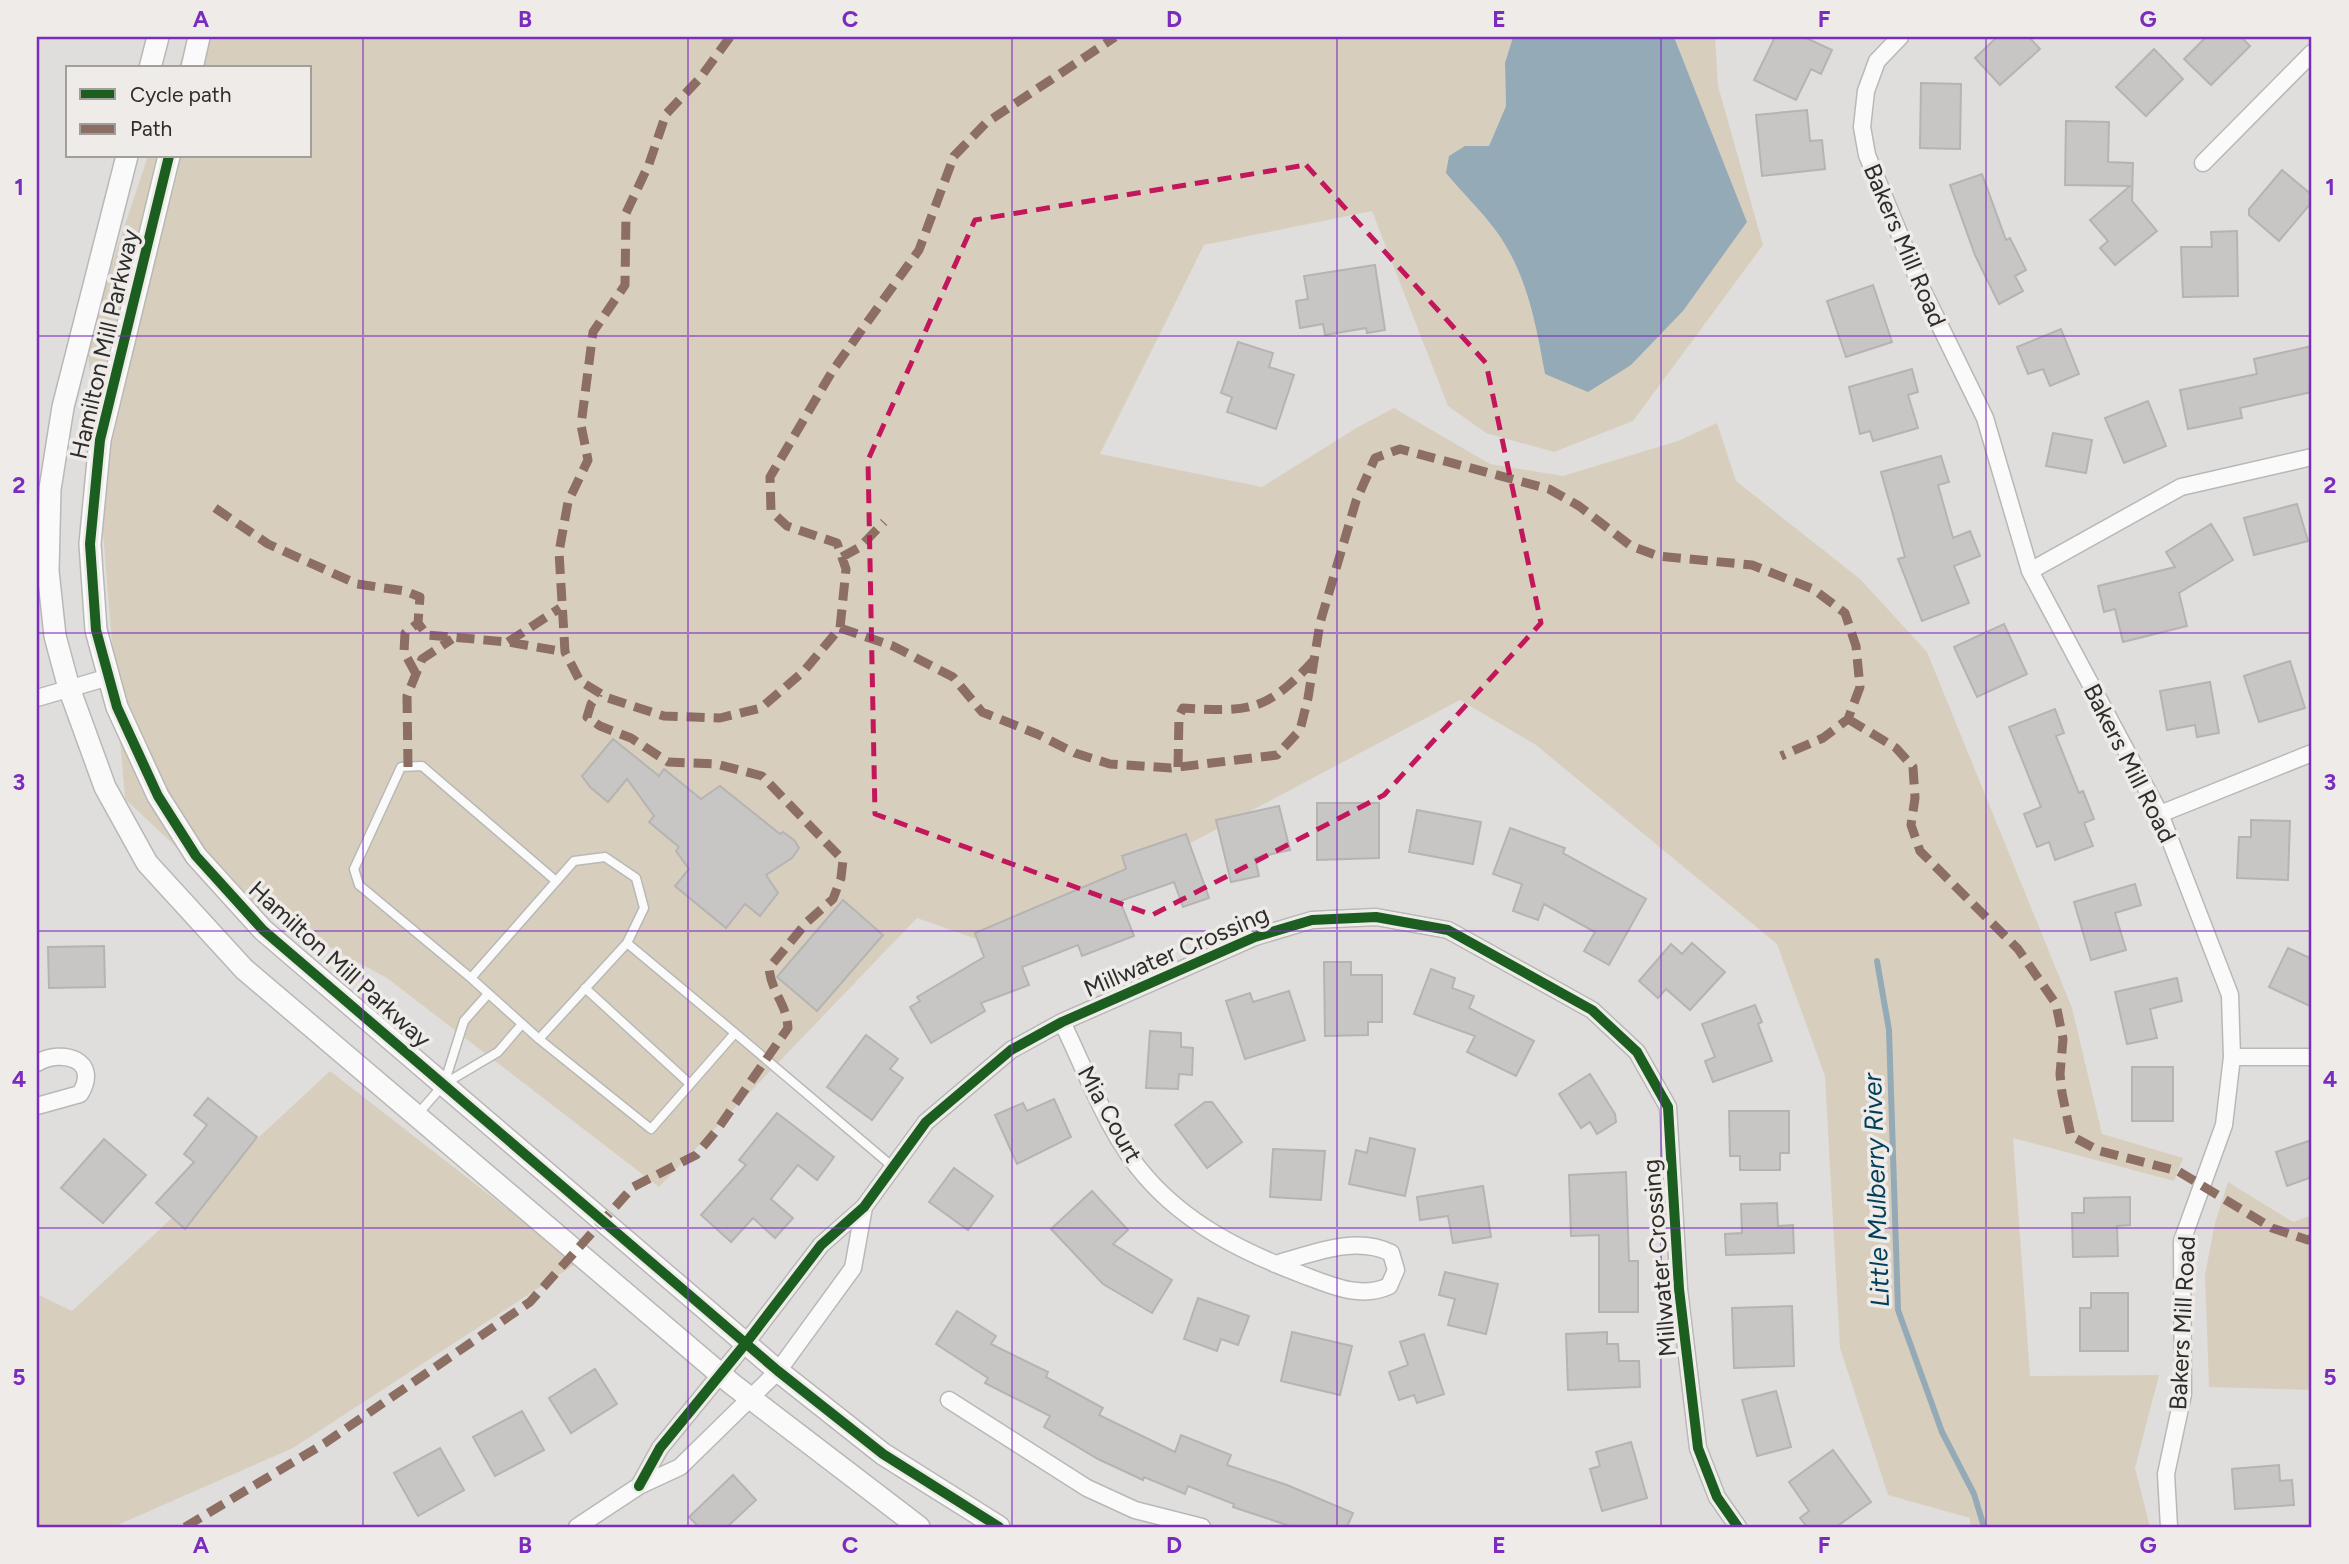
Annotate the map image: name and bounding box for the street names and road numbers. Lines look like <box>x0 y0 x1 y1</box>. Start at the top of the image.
street label: Bakers Mill Road <box>1858 159 1952 331</box>
street label: Hamilton Mill Parkway <box>63 226 145 462</box>
street label: Bakers Mill Road <box>2078 679 2182 847</box>
street label: Hamilton Mill Parkway <box>243 875 437 1054</box>
street label: Millwater Crossing <box>1079 899 1273 1003</box>
street label: Mia Court <box>1072 1061 1148 1167</box>
street label: Millwater Crossing <box>1636 1158 1682 1358</box>
street label: Bakers Mill Road <box>2163 1235 2201 1411</box>

